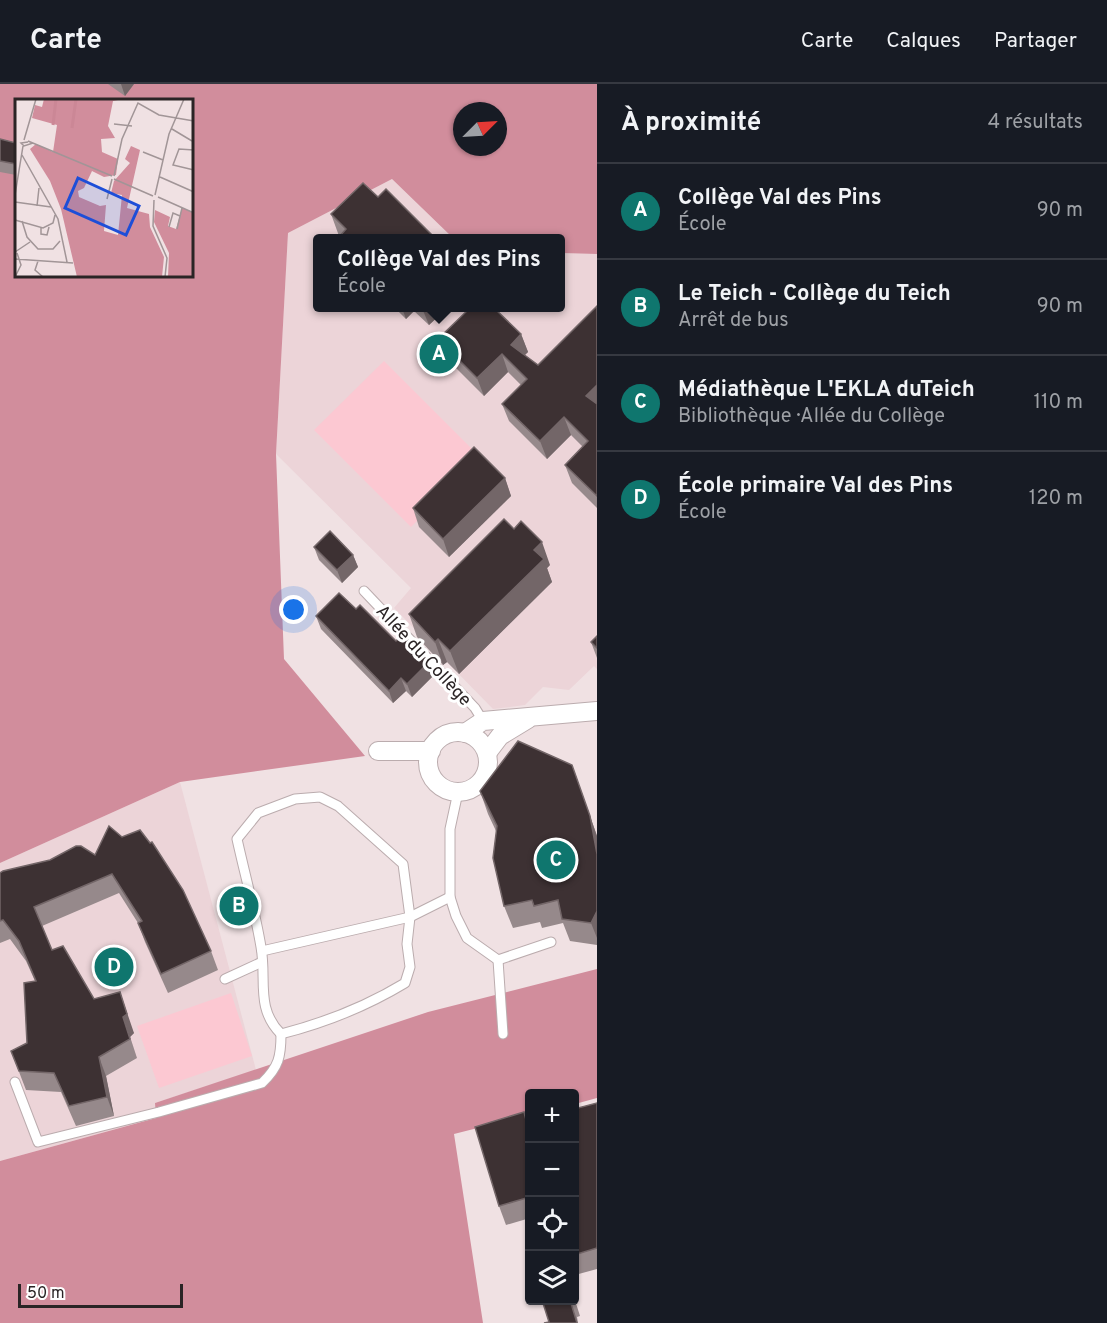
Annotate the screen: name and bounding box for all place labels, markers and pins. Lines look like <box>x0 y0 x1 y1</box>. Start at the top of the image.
pin: A <box>420 332 458 376</box>
pin: C <box>536 838 576 882</box>
pin: B <box>220 884 258 928</box>
pin: D <box>94 944 134 990</box>

